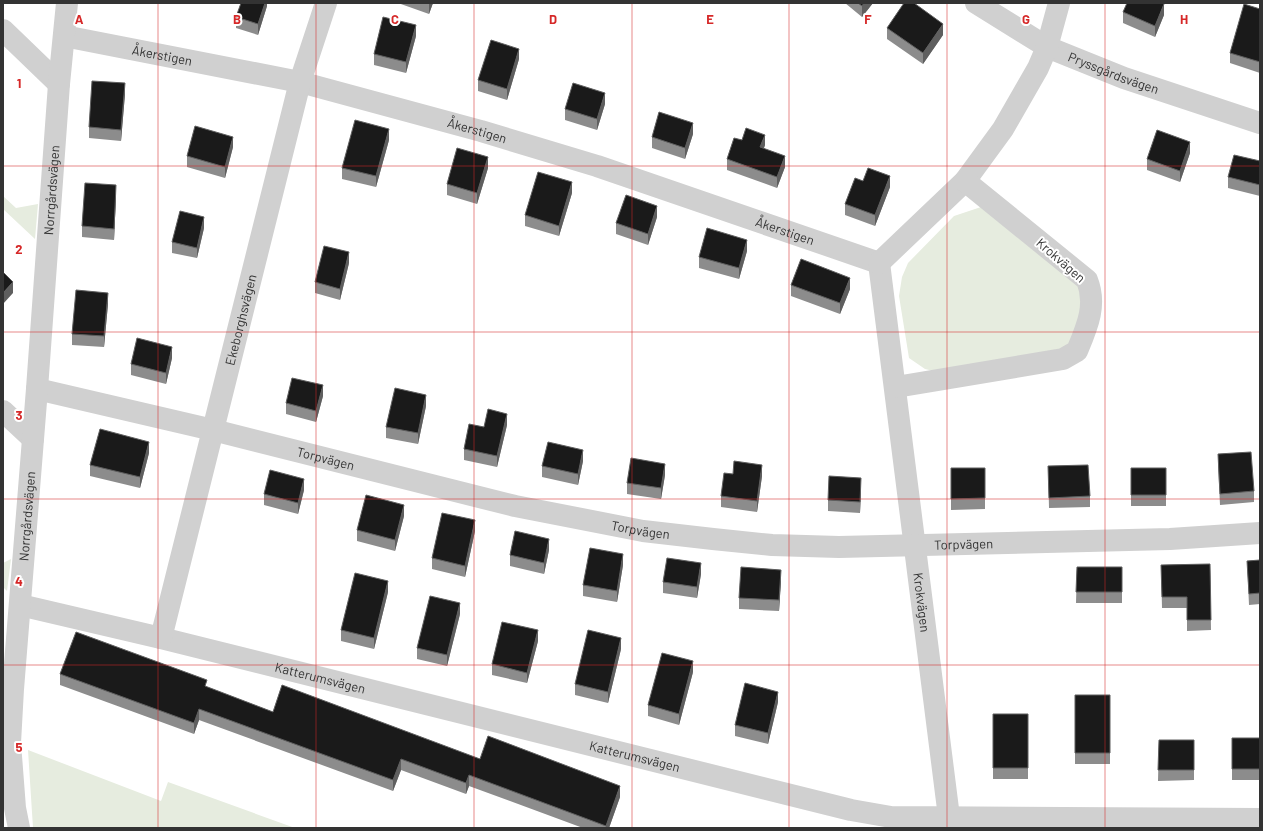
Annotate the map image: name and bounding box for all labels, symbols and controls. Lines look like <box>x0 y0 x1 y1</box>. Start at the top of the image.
text: A <box>75 11 84 27</box>
text: B <box>233 11 241 27</box>
text: C <box>391 11 399 27</box>
text: D <box>549 11 557 27</box>
text: E <box>706 11 714 27</box>
text: F <box>864 11 872 27</box>
text: G <box>1022 11 1030 27</box>
text: H <box>1180 11 1188 27</box>
street label: Åkerstigen <box>131 40 194 69</box>
street label: Pryssgårdsvägen <box>1066 48 1161 97</box>
text: 1 <box>17 75 21 91</box>
street label: Åkerstigen <box>446 113 509 146</box>
street label: Norrgårdsvägen <box>40 145 63 236</box>
street label: Åkerstigen <box>754 212 817 248</box>
street label: Krokvägen <box>1033 234 1089 286</box>
text: 2 <box>15 241 23 257</box>
street label: Ekeborghsvägen <box>221 273 260 367</box>
text: 3 <box>15 407 23 423</box>
street label: Torpvägen <box>295 443 356 473</box>
street label: Norrgårdsvägen <box>15 471 38 562</box>
street label: Torpvägen <box>610 517 671 542</box>
street label: Torpvägen <box>934 535 993 553</box>
street label: Krokvägen <box>910 572 934 633</box>
text: 4 <box>15 573 23 589</box>
street label: Katterumsvägen <box>273 659 367 697</box>
street label: Katterumsvägen <box>588 737 682 775</box>
text: 5 <box>15 739 23 755</box>

